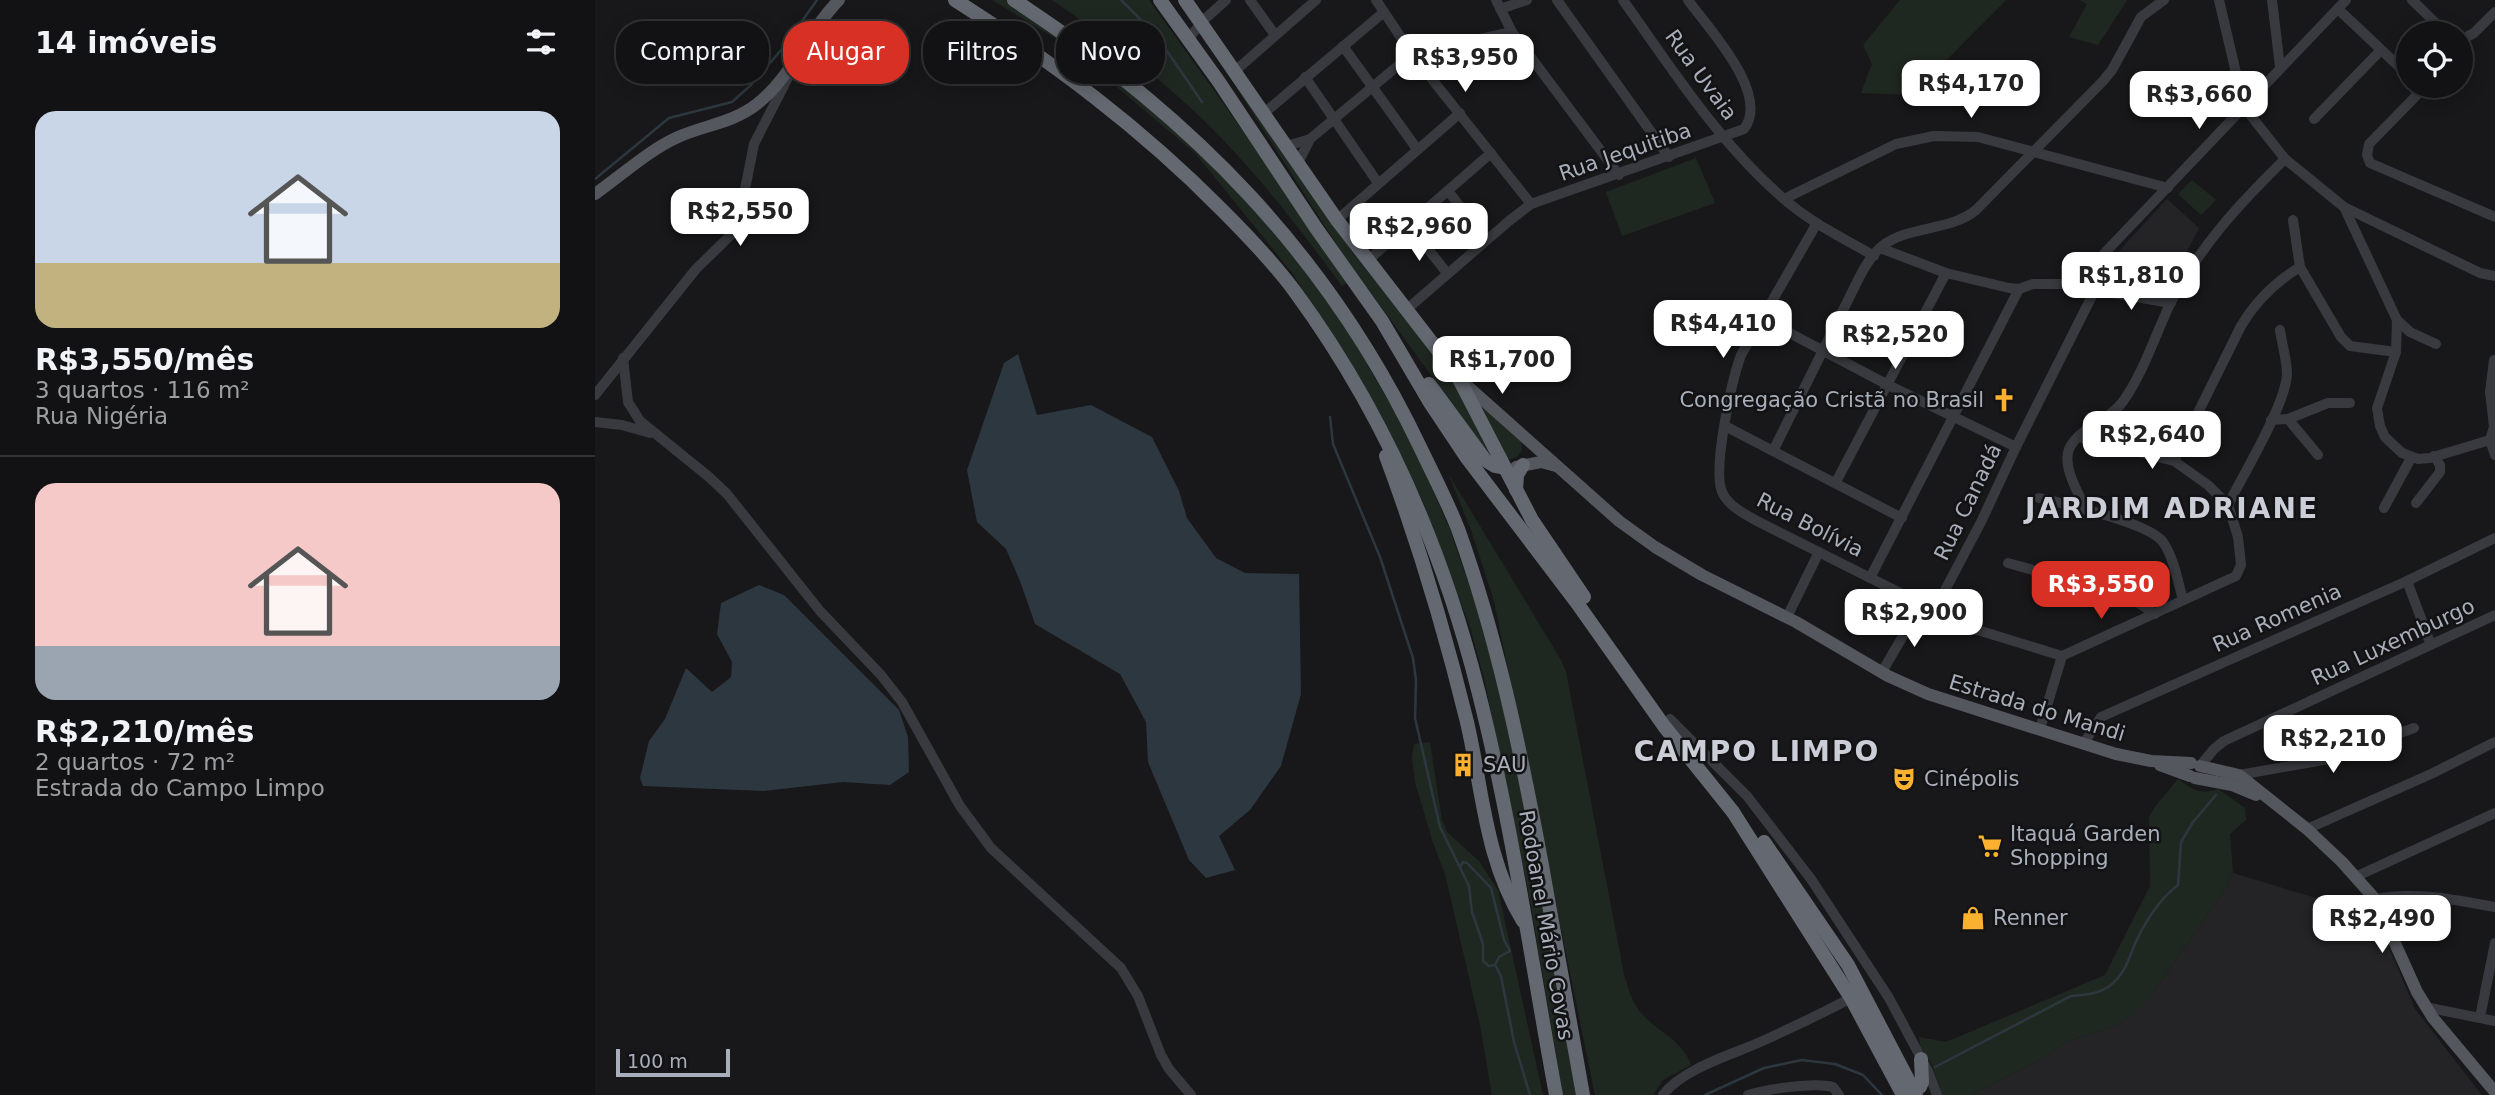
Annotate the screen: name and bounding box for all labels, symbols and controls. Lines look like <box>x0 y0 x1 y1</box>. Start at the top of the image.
chip: Comprar <box>616 21 769 84</box>
chip: Alugar <box>783 21 909 84</box>
chip: Filtros <box>923 21 1042 84</box>
chip: Novo <box>1056 21 1165 84</box>
map controls <box>2396 21 2473 98</box>
button: locate <box>2396 21 2473 98</box>
icon: filters <box>522 23 560 61</box>
text: 14 imóveis <box>35 25 217 60</box>
street label: Rua Uvaia <box>1660 25 1742 125</box>
pin: R$3,950 <box>1400 34 1530 94</box>
text: R$3,950 <box>1412 44 1518 70</box>
pin: R$4,170 <box>1906 60 2036 120</box>
text: R$4,170 <box>1918 70 2024 96</box>
pin: R$3,660 <box>2134 72 2264 131</box>
text: R$3,660 <box>2146 81 2252 107</box>
street label: Rua Jequitiba <box>1556 118 1694 186</box>
icon: home <box>235 156 361 282</box>
pin: R$2,550 <box>675 188 805 248</box>
text: R$2,550 <box>687 198 793 224</box>
pin: R$2,960 <box>1354 204 1484 263</box>
text: R$2,960 <box>1366 213 1472 239</box>
pin: R$1,810 <box>2066 252 2196 312</box>
text: R$1,810 <box>2078 262 2184 288</box>
pin: R$4,410 <box>1658 300 1788 360</box>
text: R$4,410 <box>1670 310 1776 336</box>
pin: R$2,520 <box>1830 312 1960 371</box>
text: R$2,520 <box>1842 321 1948 347</box>
pin: R$1,700 <box>1437 336 1567 396</box>
text: R$3,550/mês <box>35 342 254 377</box>
text: R$1,700 <box>1449 346 1555 372</box>
text: 3 quartos · 116 m² <box>35 377 250 403</box>
church icon: Congregação Cristã no Brasil <box>1990 386 2018 414</box>
place label: Congregação Cristã no Brasil <box>1679 388 1984 412</box>
text: Rua Nigéria <box>35 403 168 429</box>
pin: R$2,640 <box>2087 412 2217 471</box>
text: R$2,640 <box>2099 421 2205 447</box>
street label: Rua Canadá <box>1930 440 2006 564</box>
street label: Rua Bolívia <box>1753 488 1867 562</box>
district label: JARDIM ADRIANE <box>2023 492 2319 525</box>
icon: home <box>235 528 361 654</box>
pin: R$3,550 <box>2036 562 2166 621</box>
text: R$3,550 <box>2048 571 2154 597</box>
street label: Rua Romenia <box>2209 579 2345 657</box>
pin: R$2,900 <box>1849 590 1979 649</box>
street label: Rua Luxemburgo <box>2308 594 2478 690</box>
text: R$2,900 <box>1861 599 1967 625</box>
street label: Estrada do Mandi <box>1946 670 2128 746</box>
text: R$2,210/mês <box>35 714 254 749</box>
pin: R$2,210 <box>2268 716 2398 775</box>
text: R$2,210 <box>2280 725 2386 751</box>
district label: CAMPO LIMPO <box>1634 735 1880 768</box>
text: 2 quartos · 72 m² <box>35 749 235 775</box>
building icon: SAU <box>1449 751 1477 779</box>
place label: SAU <box>1483 753 1526 777</box>
theatre icon: Cinépolis <box>1890 765 1918 793</box>
place label: Cinépolis <box>1924 767 2020 791</box>
text: Estrada do Campo Limpo <box>35 775 325 801</box>
street label: Rodoanel Mário Covas <box>1514 808 1578 1042</box>
place label: Itaquá Garden Shopping <box>2010 822 2160 870</box>
supermarket icon: Itaquá Garden Shopping <box>1976 832 2004 860</box>
pin: R$2,490 <box>2317 895 2447 955</box>
shop icon: Renner <box>1959 904 1987 932</box>
text: R$2,490 <box>2329 905 2435 931</box>
place label: Renner <box>1993 906 2068 930</box>
scale bar <box>616 1046 730 1078</box>
text: 100 m <box>627 1050 688 1072</box>

